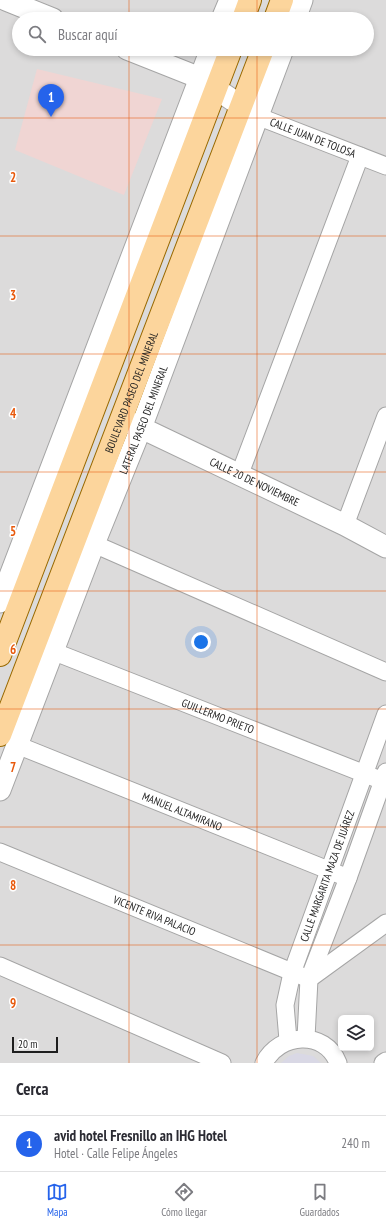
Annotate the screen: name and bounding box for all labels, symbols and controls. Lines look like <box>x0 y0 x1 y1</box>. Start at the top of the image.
search box <box>12 12 374 56</box>
icon: search <box>26 23 48 45</box>
text: Buscar aquí <box>58 25 118 44</box>
pin: 1 <box>38 84 64 117</box>
street label: CALLE JUAN DE TOLOSA <box>268 115 359 161</box>
text: 2 <box>10 169 16 186</box>
text: 3 <box>10 287 16 304</box>
street label: BOULEVARD PASEO DEL MINERAL <box>102 329 161 455</box>
street label: LATERAL PASEO DEL MINERAL <box>116 363 171 476</box>
text: 4 <box>10 405 17 422</box>
street label: CALLE 20 DE NOVIEMBRE <box>207 454 302 509</box>
text: 5 <box>10 523 16 540</box>
your location <box>191 632 211 652</box>
text: 6 <box>10 641 16 658</box>
street label: GUILLERMO PRIETO <box>180 696 256 737</box>
text: 7 <box>10 759 16 776</box>
street label: MANUEL ALTAMIRANO <box>140 789 224 834</box>
street label: CALLE MARGARITA MAZA DE JUÁREZ <box>297 808 357 944</box>
text: 8 <box>10 877 16 894</box>
street label: VICENTE RIVA PALACIO <box>110 892 198 939</box>
text: 9 <box>10 995 16 1012</box>
map controls <box>338 1015 374 1051</box>
button: layers <box>338 1015 374 1051</box>
scale bar <box>12 1035 58 1054</box>
text: 20 m <box>18 1037 37 1051</box>
text: Cerca <box>16 1078 49 1100</box>
text: avid hotel Fresnillo an IHG Hotel <box>54 1126 227 1145</box>
text: 1 <box>26 1135 32 1152</box>
text: 240 m <box>341 1135 370 1152</box>
text: Hotel · Calle Felipe Ángeles <box>54 1145 178 1162</box>
tab: Mapa <box>46 1181 68 1219</box>
tab: Cómo llegar <box>161 1181 207 1219</box>
tab: Guardados <box>300 1181 340 1219</box>

